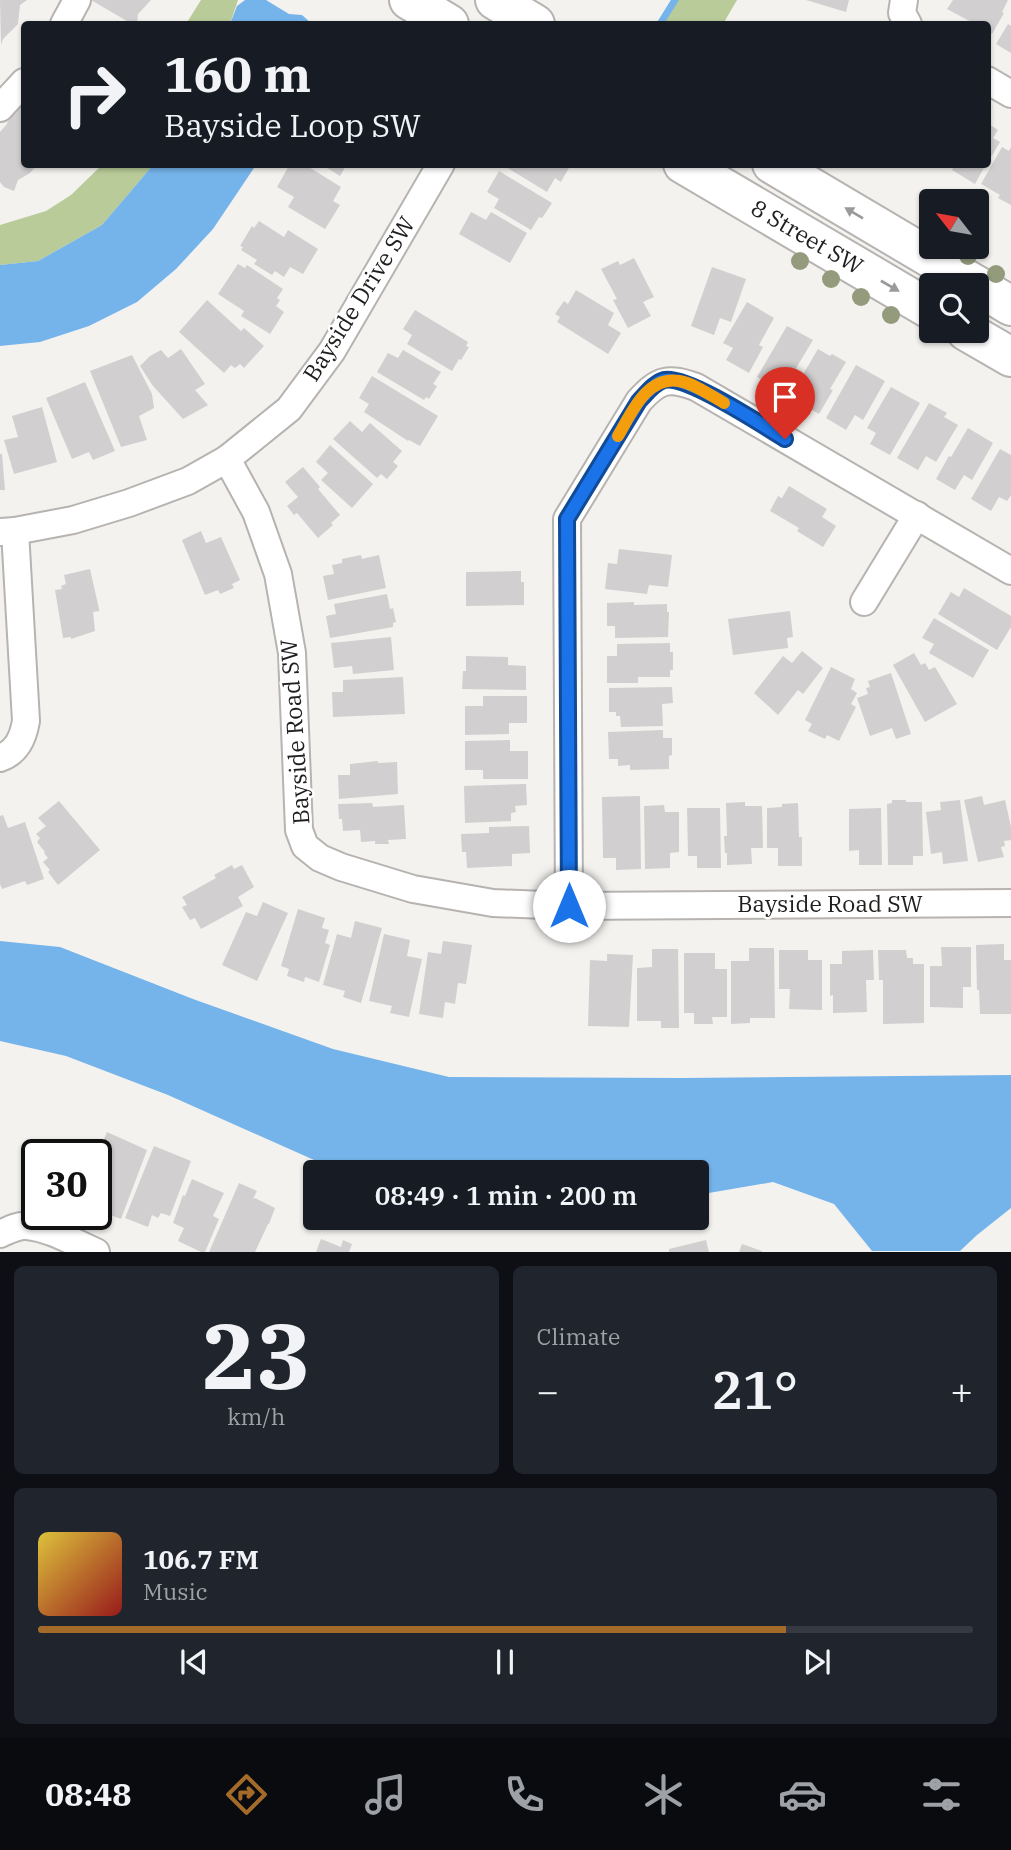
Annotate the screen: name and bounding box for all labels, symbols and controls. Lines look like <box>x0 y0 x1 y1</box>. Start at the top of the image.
text: 160 m <box>164 42 311 105</box>
icon: right <box>49 49 140 140</box>
text: Bayside Loop SW <box>164 104 421 146</box>
north arrow <box>919 189 989 259</box>
map controls <box>919 189 989 343</box>
street label: 8 Street SW <box>746 192 869 280</box>
one-way arrow <box>844 207 864 219</box>
street label: Bayside Drive SW <box>295 210 421 387</box>
button: search <box>919 273 989 343</box>
one-way arrow <box>880 280 899 292</box>
pin <box>755 367 815 439</box>
icon: arrive <box>766 378 804 416</box>
street label: Bayside Road SW <box>273 638 315 826</box>
position arrow <box>532 869 606 943</box>
street label: Bayside Road SW <box>737 888 923 918</box>
speed limit sign: 30 <box>21 1139 112 1230</box>
text: 08:49 · 1 min · 200 m <box>375 1178 637 1212</box>
text: 23 <box>202 1296 311 1414</box>
text: Climate <box>537 1321 620 1351</box>
text: 21° <box>711 1356 798 1423</box>
text: − <box>537 1366 559 1415</box>
text: + <box>950 1366 973 1415</box>
text: km/h <box>227 1401 285 1431</box>
text: 106.7 FM <box>143 1542 259 1576</box>
text: Music <box>143 1576 208 1606</box>
icon: previous <box>175 1643 213 1681</box>
icon: pause <box>486 1643 524 1681</box>
icon: next <box>798 1643 836 1681</box>
icon: directions <box>222 1770 271 1819</box>
icon: music <box>361 1770 410 1819</box>
icon: phone <box>500 1770 549 1819</box>
icon: climate <box>639 1770 688 1819</box>
icon: car <box>778 1770 827 1819</box>
icon: filters <box>917 1770 966 1819</box>
text: 08:48 <box>45 1773 132 1815</box>

